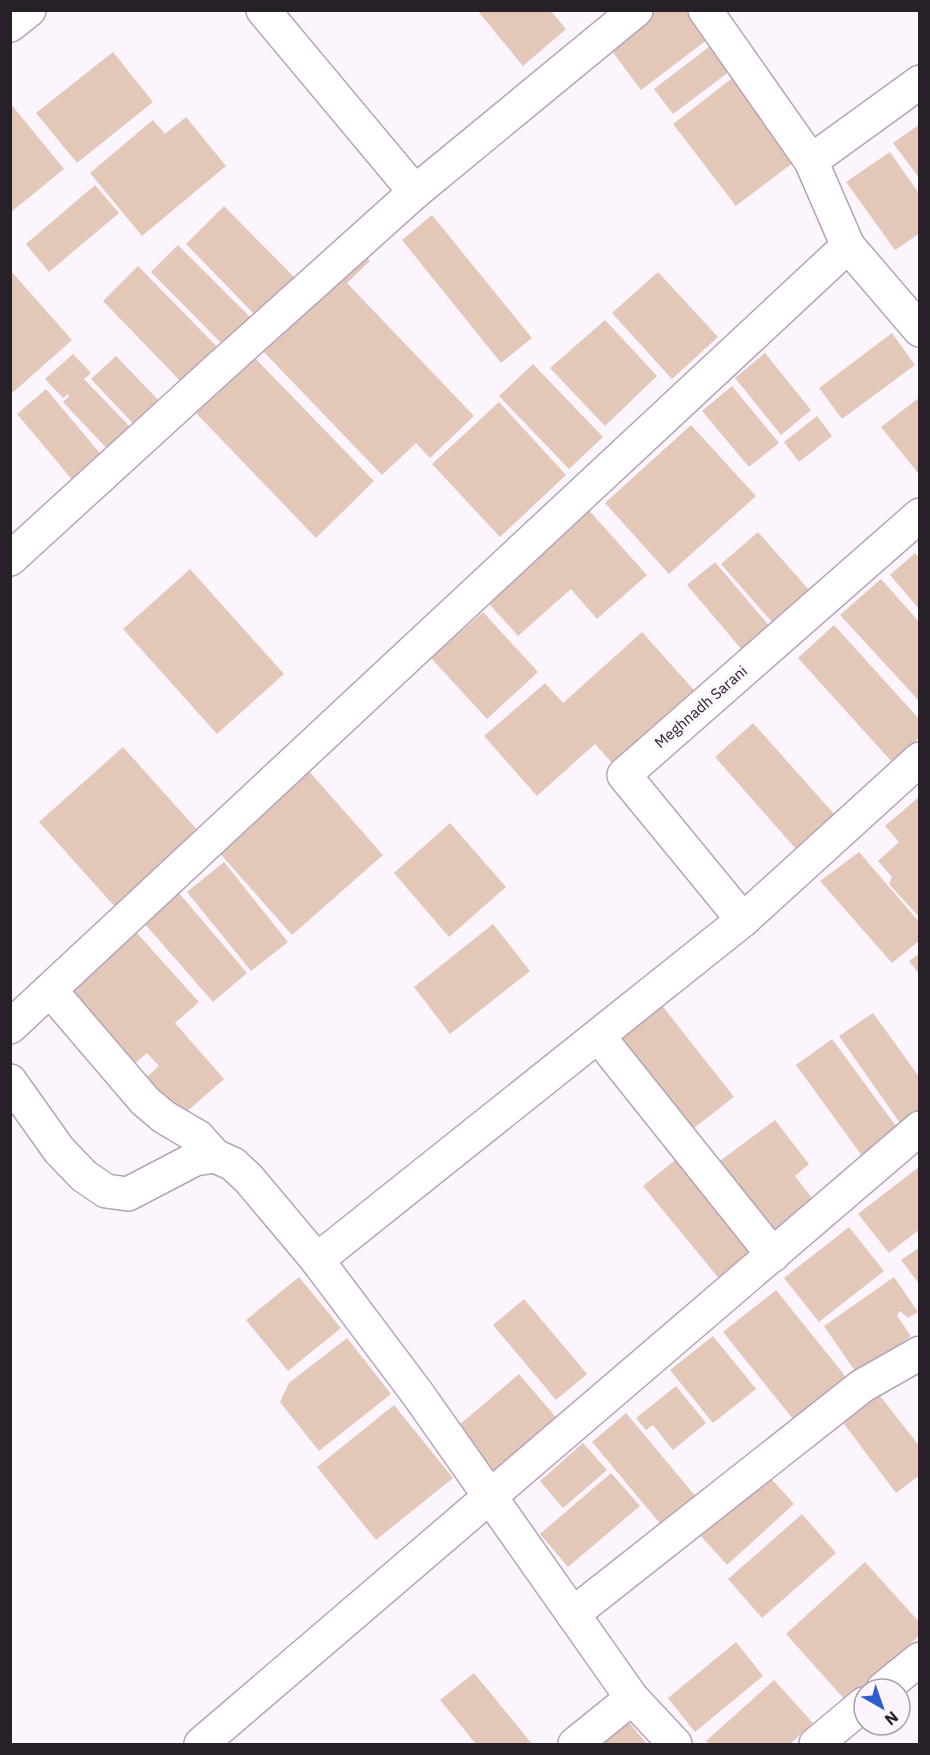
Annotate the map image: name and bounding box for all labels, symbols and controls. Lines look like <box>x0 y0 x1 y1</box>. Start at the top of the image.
street label: Meghnadh Sarani <box>650 661 751 752</box>
north arrow <box>852 1677 912 1737</box>
text: N <box>881 1707 903 1730</box>

